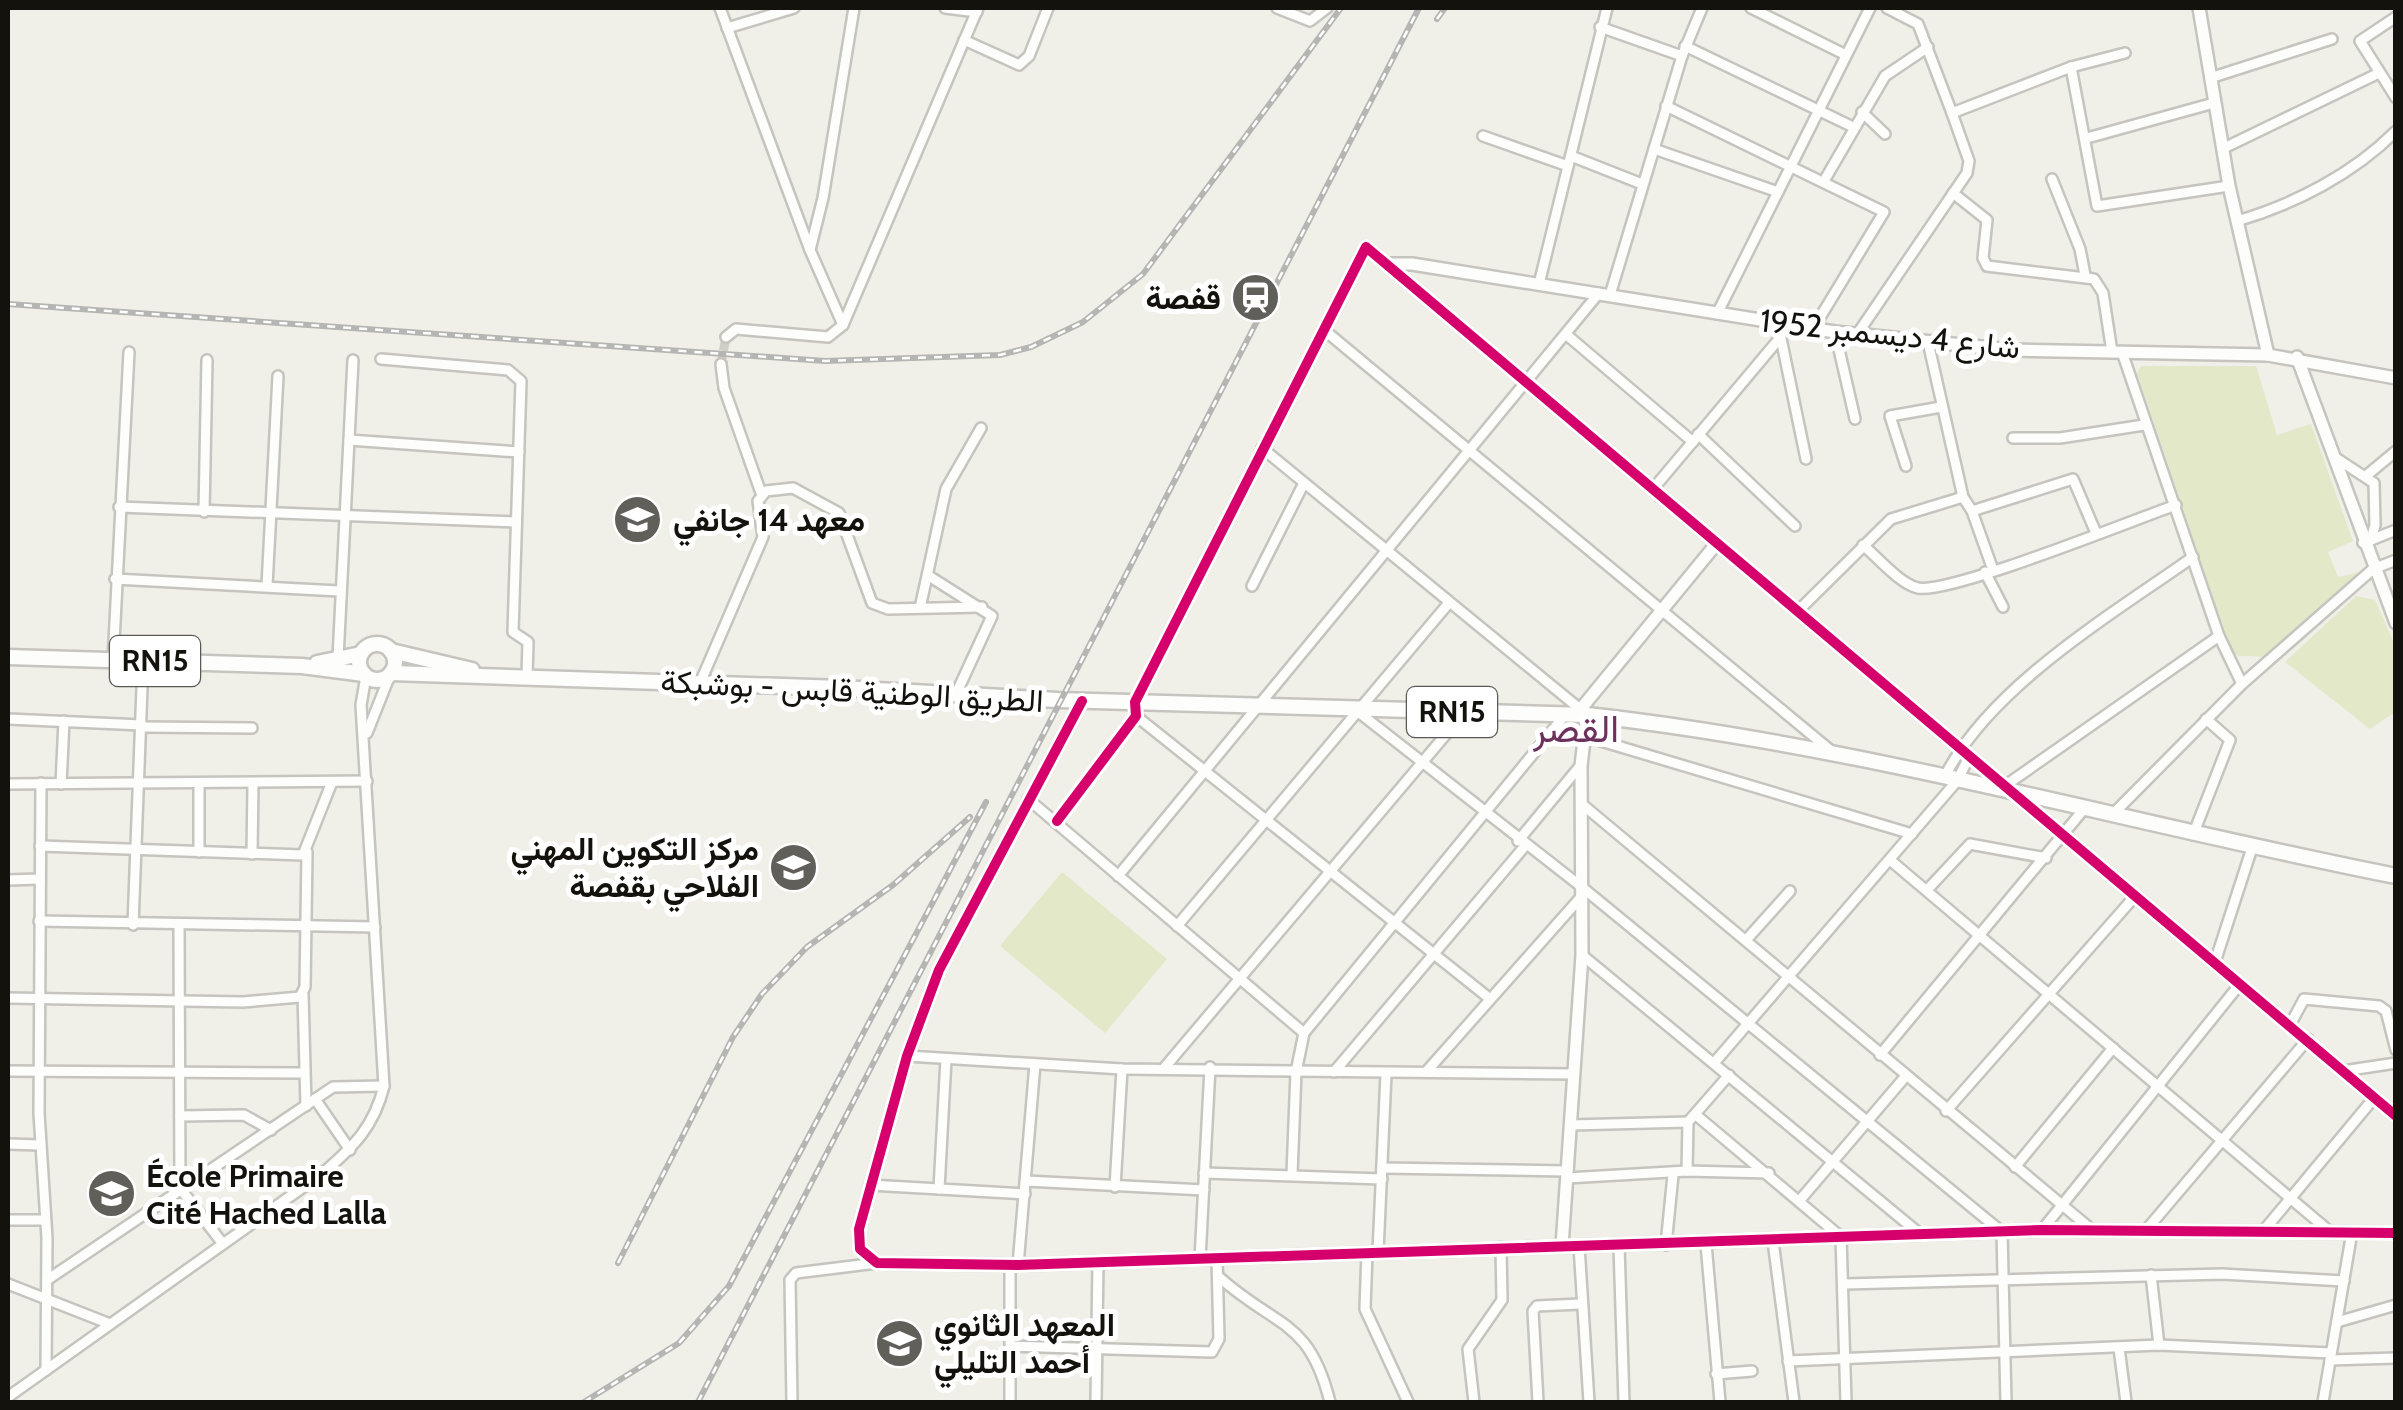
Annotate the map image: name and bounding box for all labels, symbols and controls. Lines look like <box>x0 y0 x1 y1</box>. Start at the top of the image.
station icon: قفصة <box>1230 272 1282 324</box>
place label: قفصة <box>1146 278 1221 317</box>
street label: شارع 4 ديسمبر 1952 <box>1758 300 2022 370</box>
school or university icon: معهد 14 جانفي <box>612 494 664 546</box>
place label: معهد 14 جانفي <box>673 500 865 547</box>
road number: RN15 <box>110 636 200 686</box>
street label: الطريق الوطنية قابس - بوشبكة <box>660 661 1044 721</box>
road number: RN15 <box>1407 687 1497 737</box>
district label: القصر <box>1532 705 1619 752</box>
place label: مركز التكوين المهني الفلاحي بقفصة <box>511 829 759 913</box>
school or university icon: مركز التكوين المهني الفلاحي بقفصة <box>768 841 820 893</box>
place label: École Primaire Cité Hached Lalla <box>146 1156 386 1232</box>
school or university icon: École Primaire Cité Hached Lalla <box>85 1168 137 1220</box>
place label: المعهد الثانوي أحمد التليلي <box>934 1305 1115 1389</box>
school or university icon: المعهد الثانوي أحمد التليلي <box>873 1317 925 1369</box>

